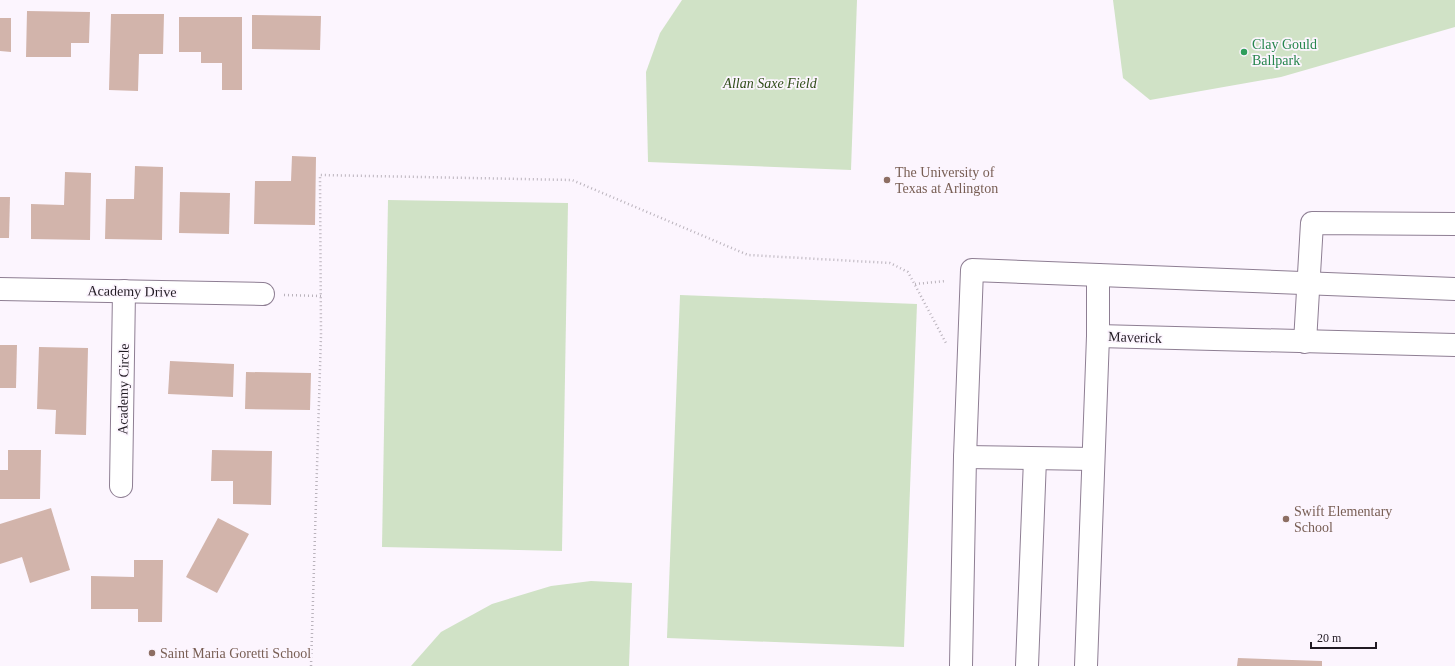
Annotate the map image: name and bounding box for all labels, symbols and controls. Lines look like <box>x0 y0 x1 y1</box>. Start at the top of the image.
place label: Clay Gould Ballpark <box>1252 37 1317 68</box>
marker: Clay Gould Ballpark <box>1239 47 1249 57</box>
park label: Allan Saxe Field <box>722 76 818 91</box>
place label: The University of Texas at Arlington <box>895 165 998 196</box>
marker: The University of Texas at Arlington <box>882 175 892 185</box>
street label: Academy Drive <box>87 283 177 300</box>
street label: Maverick <box>1108 329 1162 346</box>
street label: Academy Circle <box>115 343 132 435</box>
place label: Swift Elementary School <box>1294 504 1392 535</box>
marker: Swift Elementary School <box>1281 514 1291 524</box>
scale bar <box>1311 624 1376 650</box>
text: 20 m <box>1317 631 1342 645</box>
place label: Saint Maria Goretti School <box>160 646 311 661</box>
marker: Saint Maria Goretti School <box>147 648 157 658</box>

